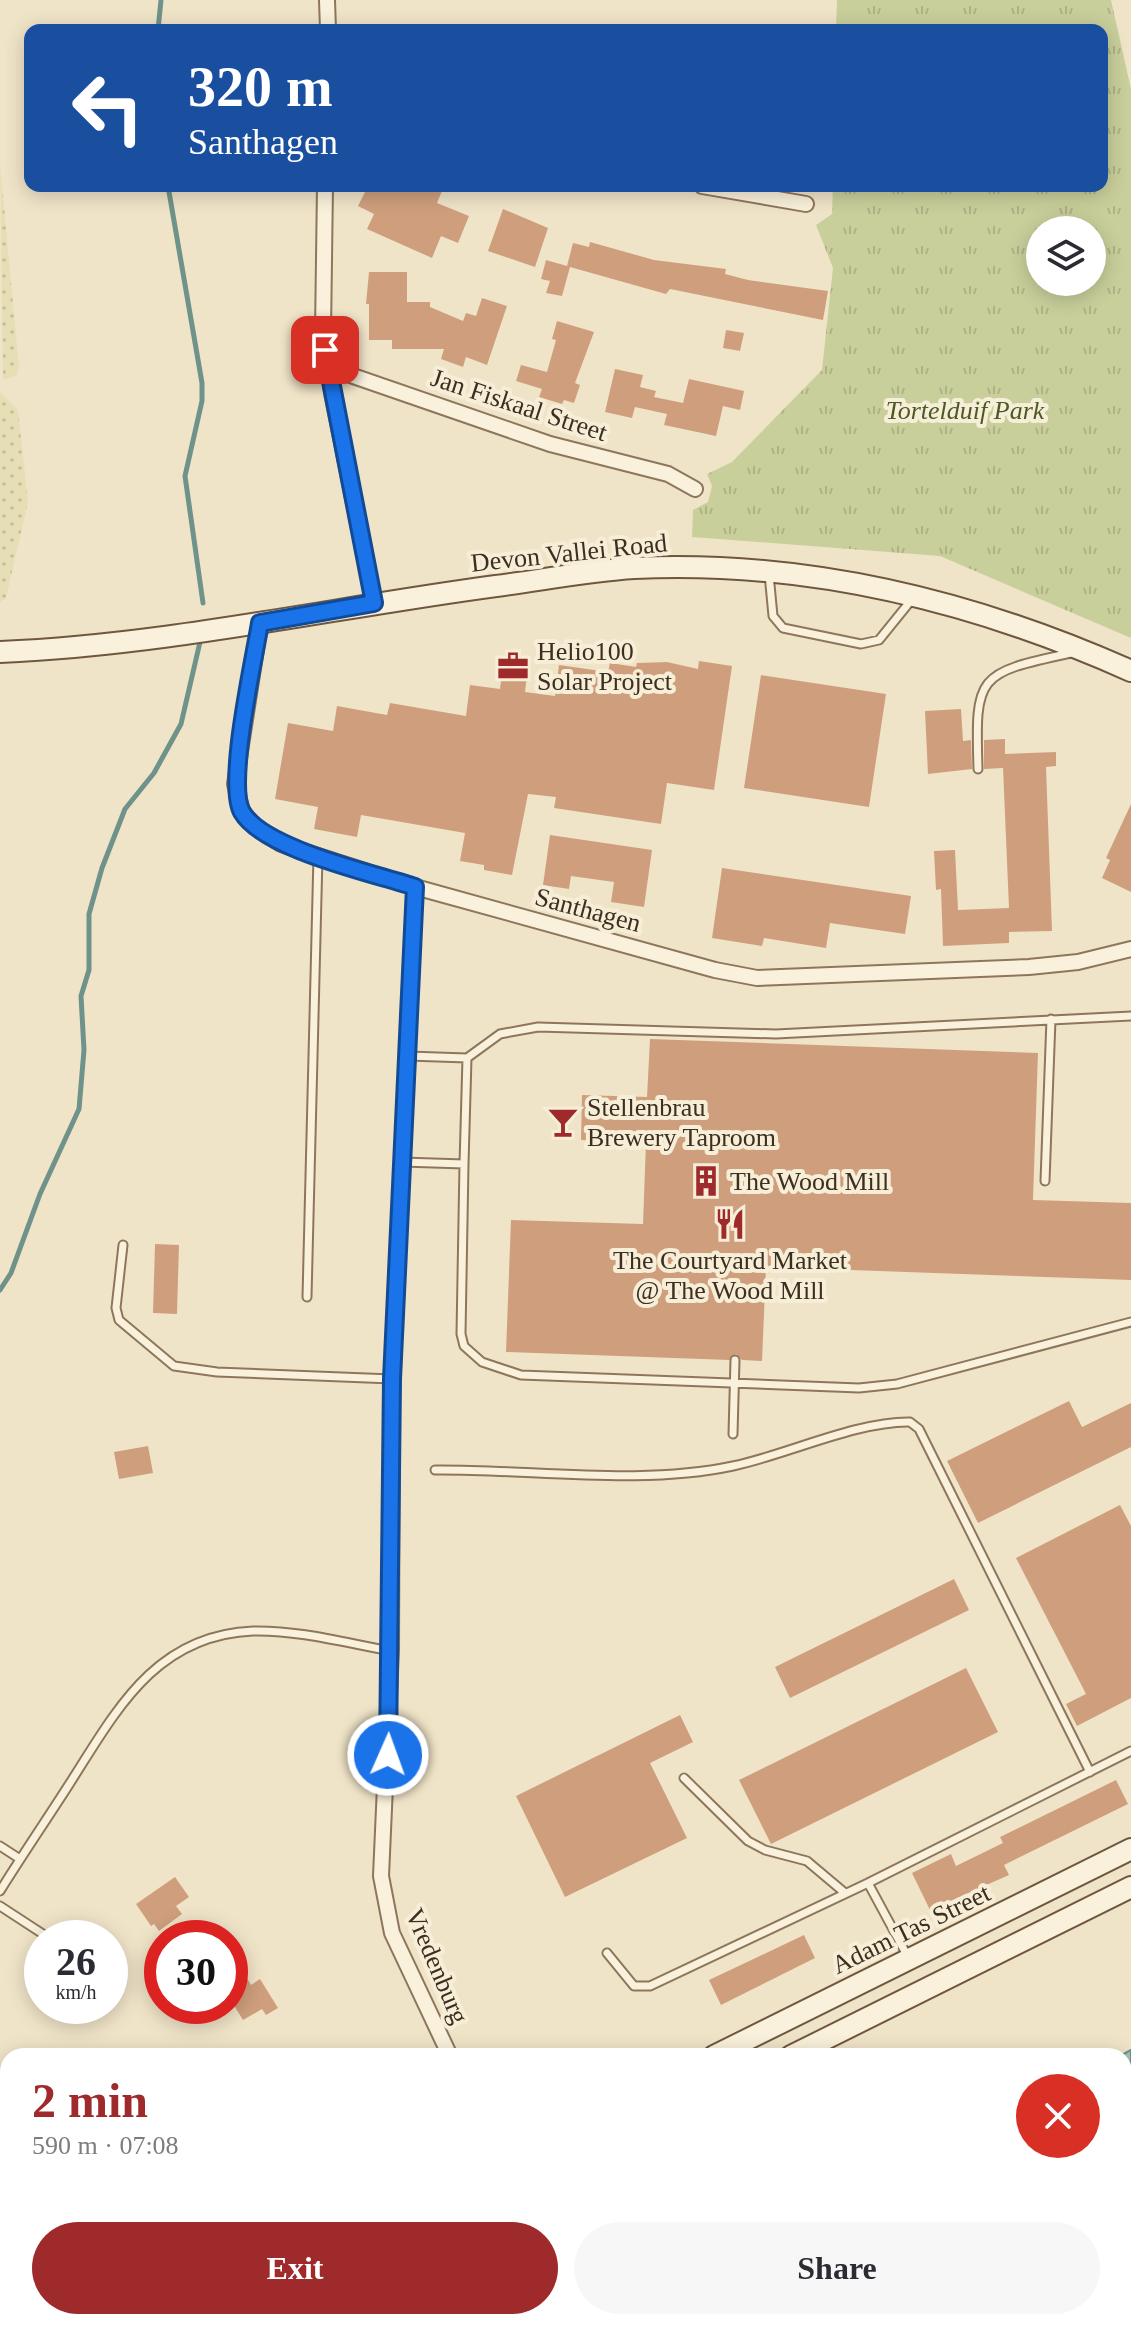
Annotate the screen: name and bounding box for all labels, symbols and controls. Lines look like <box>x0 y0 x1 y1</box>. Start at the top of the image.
icon: left <box>56 56 160 160</box>
text: 320 m <box>188 56 333 118</box>
text: Santhagen <box>188 122 338 162</box>
map controls <box>1026 216 1106 296</box>
button: layers <box>1026 216 1106 296</box>
pin <box>291 316 359 384</box>
icon: arrive <box>303 328 347 372</box>
street label: Jan Fiskaal Street <box>427 363 611 447</box>
park label: Tortelduif Park <box>886 396 1045 425</box>
street label: Devon Vallei Road <box>469 528 669 578</box>
place label: Helio100 Solar Project <box>537 637 673 696</box>
office icon: Helio100 Solar Project <box>496 649 530 683</box>
street label: Santhagen <box>532 882 644 938</box>
place label: Stellenbrau Brewery Taproom <box>587 1093 776 1152</box>
bar icon: Stellenbrau Brewery Taproom <box>546 1105 580 1139</box>
building icon: The Wood Mill <box>689 1164 723 1198</box>
place label: The Wood Mill <box>730 1167 889 1196</box>
restaurant icon: The Courtyard Market @ The Wood Mill <box>713 1207 747 1241</box>
place label: The Courtyard Market @ The Wood Mill <box>613 1246 848 1305</box>
position arrow <box>346 1713 430 1797</box>
street label: Adam Tas Street <box>827 1878 996 1980</box>
street label: Vredenburg <box>400 1904 474 2028</box>
speed limit sign: 30 <box>144 1920 248 2024</box>
text: 26 <box>56 1939 96 1984</box>
text: km/h <box>55 1981 97 2003</box>
text: 2 min <box>32 2074 148 2127</box>
button: close <box>1016 2074 1100 2158</box>
text: 590 m · 07:08 <box>32 2131 179 2160</box>
button: Exit <box>32 2222 558 2314</box>
button: Share <box>574 2222 1100 2314</box>

